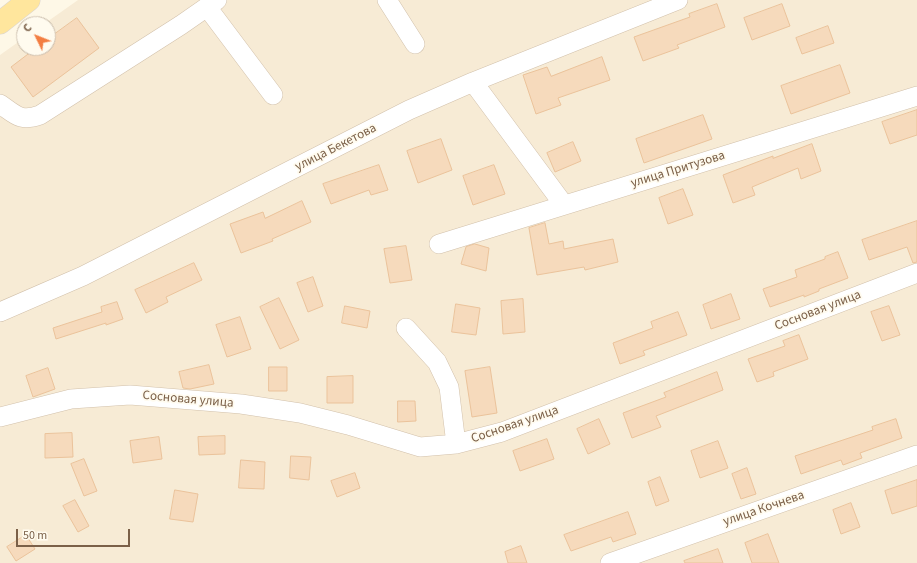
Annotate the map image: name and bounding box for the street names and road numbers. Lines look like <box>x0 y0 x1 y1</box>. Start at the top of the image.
street label: улица Бекетова <box>293 121 379 175</box>
street label: улица Притузова <box>629 148 727 192</box>
street label: Сосновая улица <box>773 287 863 335</box>
street label: Сосновая улица <box>142 388 234 412</box>
street label: Сосновая улица <box>469 403 561 447</box>
street label: улица Кочнева <box>721 488 807 530</box>

